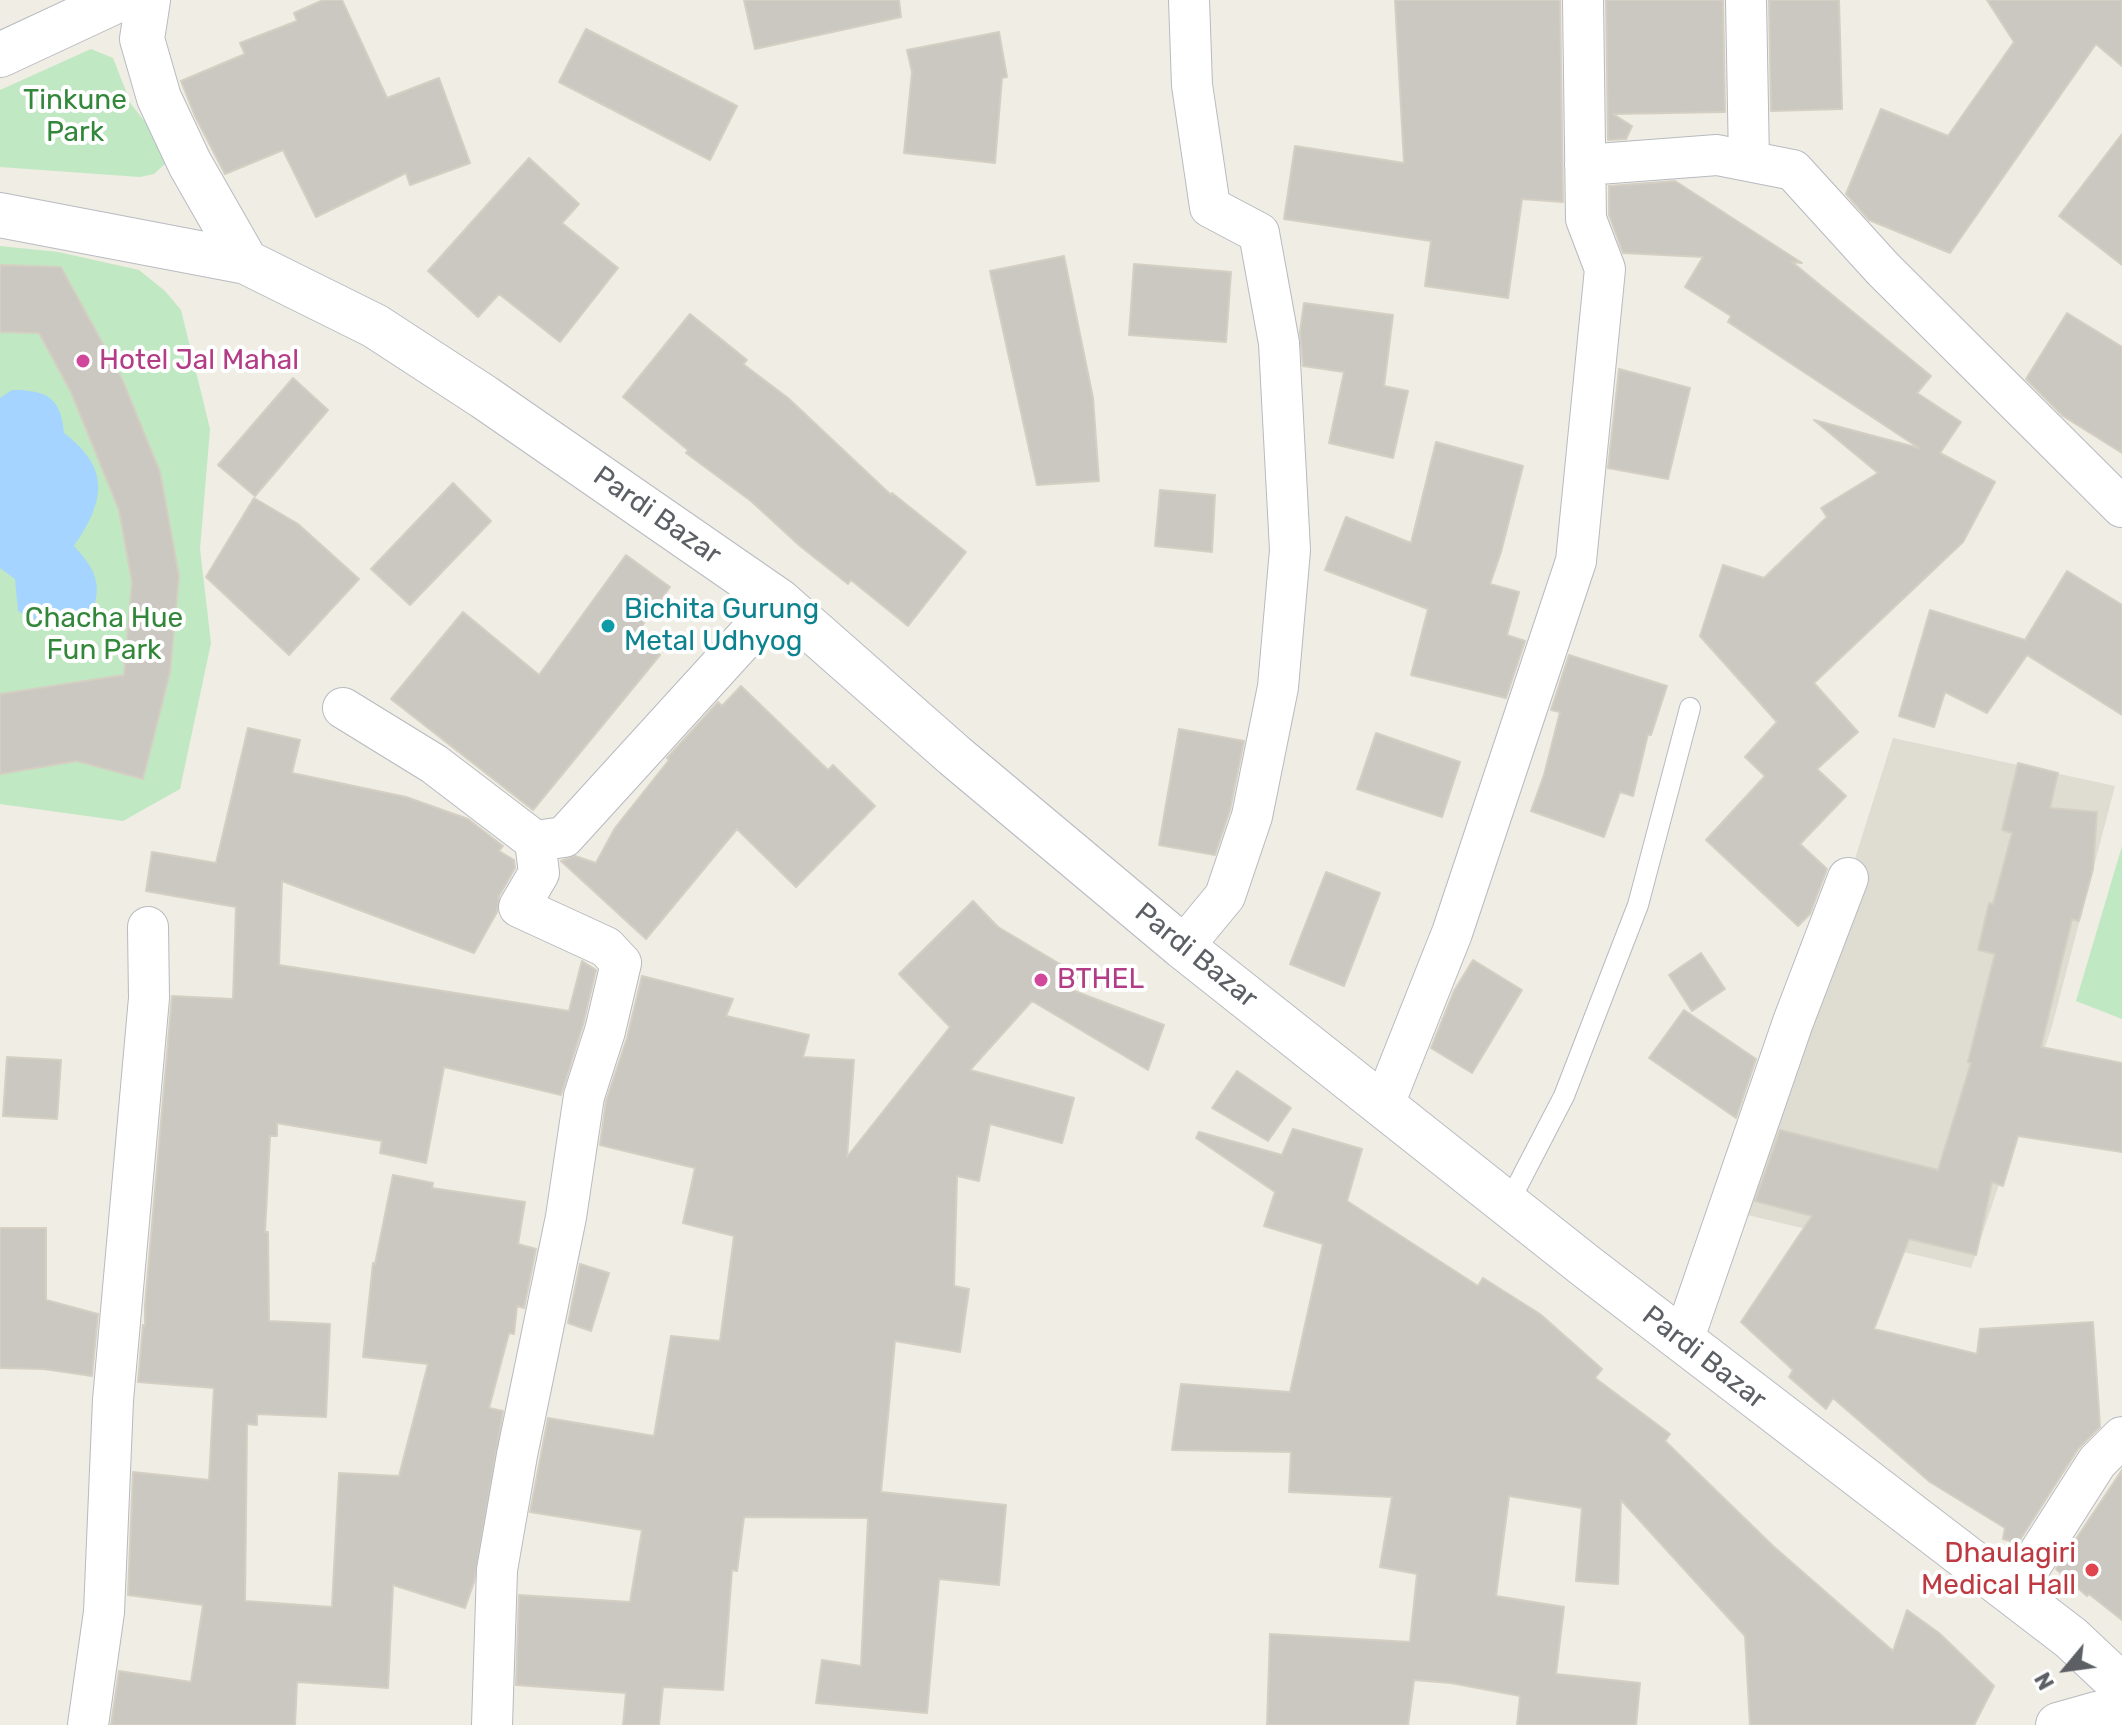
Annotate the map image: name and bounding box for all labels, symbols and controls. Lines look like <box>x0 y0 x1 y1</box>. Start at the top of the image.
park label: Tinkune Park <box>23 84 127 150</box>
place label: Hotel Jal Mahal <box>99 344 299 378</box>
marker: Hotel Jal Mahal <box>74 352 92 370</box>
street label: Pardi Bazar <box>587 460 727 572</box>
place label: Bichita Gurung Metal Udhyog <box>624 593 819 659</box>
park label: Chacha Hue Fun Park <box>25 602 183 668</box>
marker: Bichita Gurung Metal Udhyog <box>599 617 617 635</box>
street label: Pardi Bazar <box>1128 896 1264 1016</box>
place label: BTHEL <box>1057 963 1144 997</box>
marker: BTHEL <box>1032 971 1050 989</box>
street label: Pardi Bazar <box>1635 1299 1773 1417</box>
place label: Dhaulagiri Medical Hall <box>1921 1537 2076 1603</box>
marker: Dhaulagiri Medical Hall <box>2083 1561 2101 1579</box>
north arrow <box>2026 1629 2106 1709</box>
text: N <box>2029 1667 2060 1694</box>

